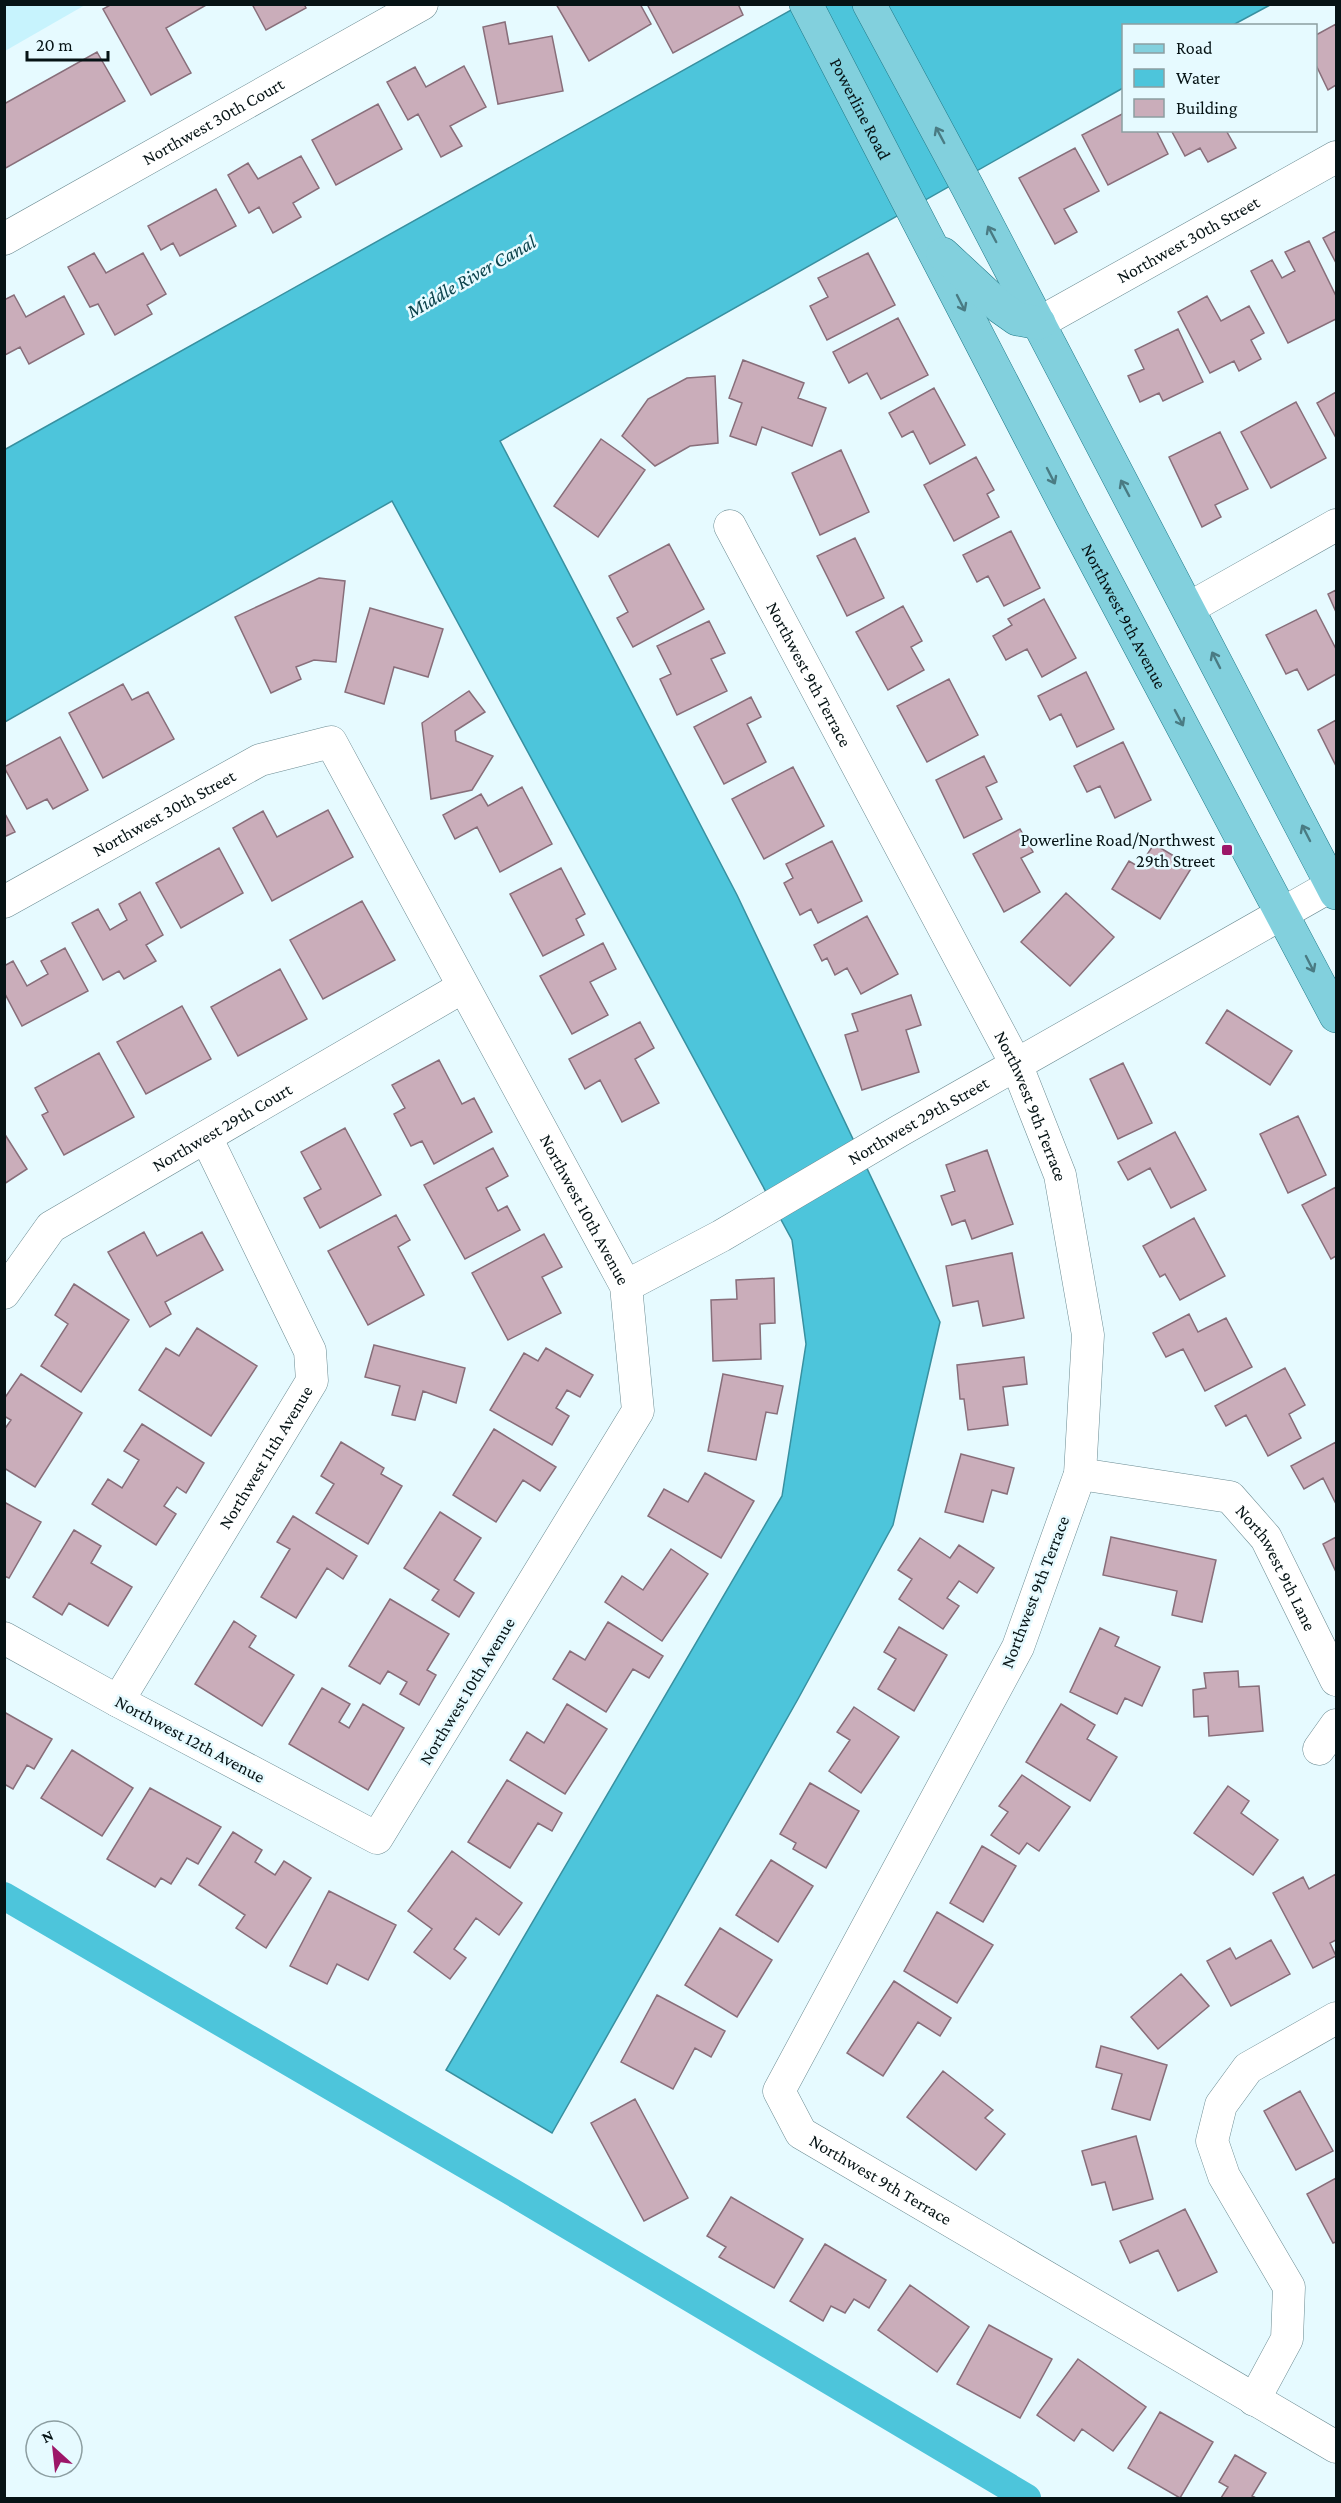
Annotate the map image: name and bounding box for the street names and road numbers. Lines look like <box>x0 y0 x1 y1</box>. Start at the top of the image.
street label: Powerline Road <box>826 55 895 164</box>
street label: Northwest 30th Court <box>139 73 288 169</box>
street label: Northwest 30th Street <box>1114 191 1264 287</box>
street label: Northwest 9th Avenue <box>1077 540 1171 692</box>
street label: Northwest 9th Terrace <box>762 598 856 750</box>
street label: Northwest 30th Street <box>89 765 240 861</box>
street label: Northwest 9th Terrace <box>990 1028 1071 1183</box>
street label: Northwest 29th Street <box>844 1072 993 1169</box>
street label: Northwest 29th Court <box>149 1078 296 1176</box>
street label: Northwest 10th Avenue <box>536 1131 634 1288</box>
street label: Northwest 11th Avenue <box>215 1382 317 1533</box>
street label: Northwest 9th Lane <box>1231 1501 1320 1634</box>
street label: Northwest 9th Terrace <box>997 1513 1073 1671</box>
street label: Northwest 10th Avenue <box>415 1614 519 1768</box>
street label: Northwest 12th Avenue <box>112 1691 268 1787</box>
street label: Northwest 9th Terrace <box>806 2130 955 2229</box>

